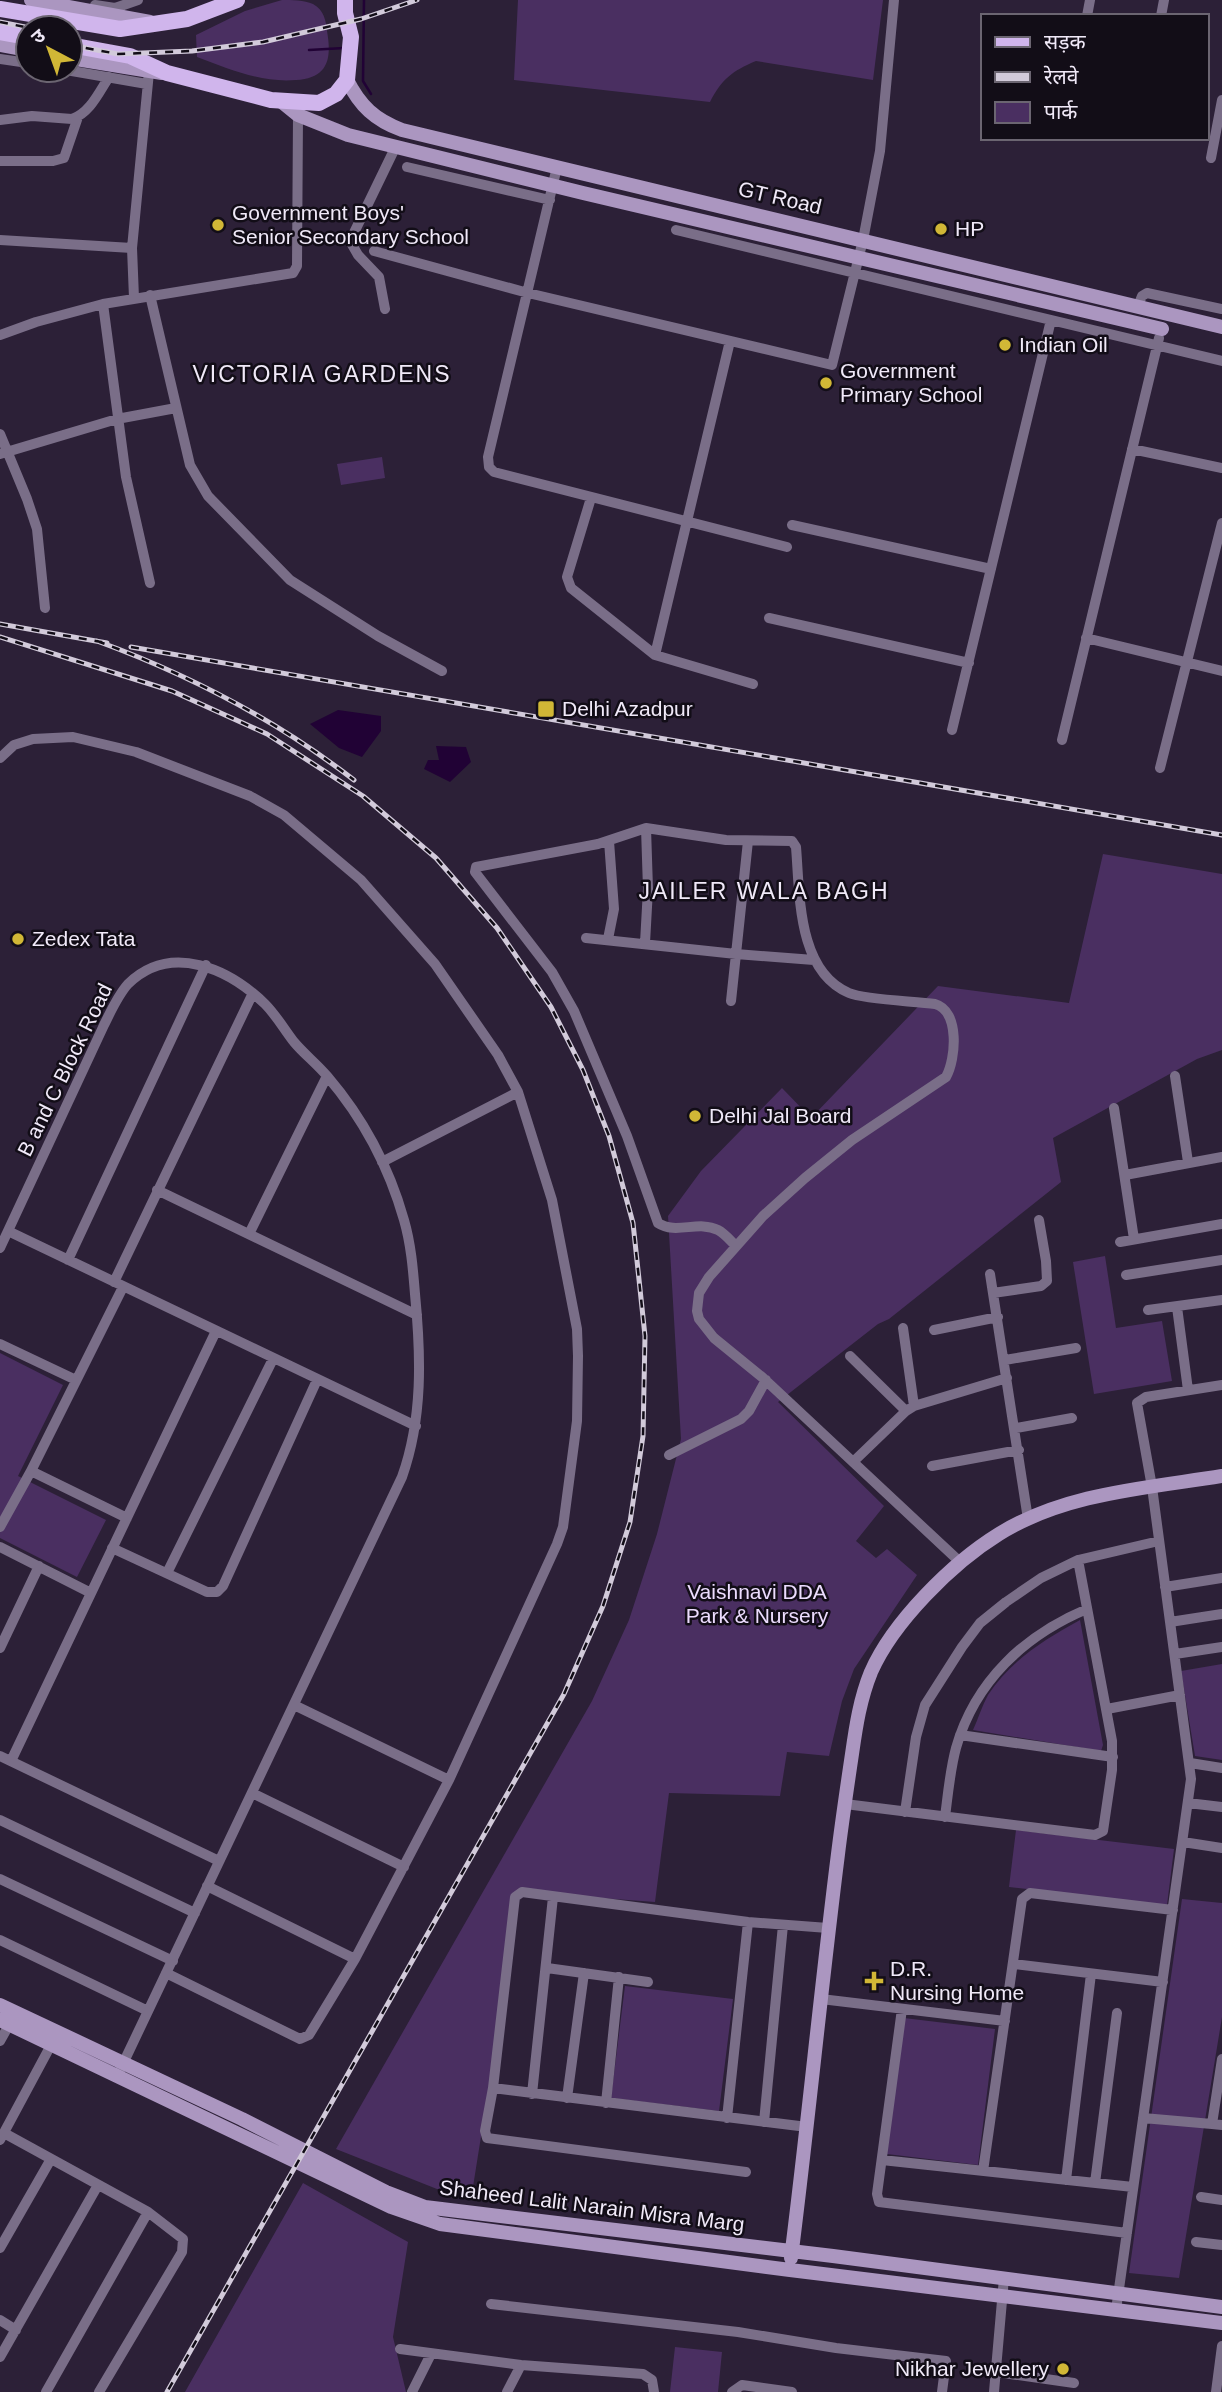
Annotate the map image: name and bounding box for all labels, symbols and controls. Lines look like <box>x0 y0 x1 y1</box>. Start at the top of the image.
north arrow <box>14 14 84 84</box>
legend <box>981 14 1208 140</box>
text: उ <box>27 24 50 48</box>
text: सड़क <box>1044 30 1086 53</box>
text: रेलवे <box>1043 65 1079 88</box>
text: पार्क <box>1044 100 1078 123</box>
street label: GT Road <box>736 177 824 218</box>
place label: Government Boys' Senior Secondary School <box>232 201 469 248</box>
marker: Government Boys' Senior Secondary School <box>210 217 226 233</box>
place label: HP <box>955 217 984 240</box>
marker: HP <box>933 221 949 237</box>
place label: Indian Oil <box>1019 333 1108 356</box>
marker: Indian Oil <box>997 337 1013 353</box>
place label: Government Primary School <box>840 359 982 406</box>
district label: VICTORIA GARDENS <box>192 361 452 387</box>
marker: Government Primary School <box>818 375 834 391</box>
place label: Delhi Azadpur <box>562 697 693 720</box>
marker: Delhi Azadpur <box>536 699 556 719</box>
district label: JAILER WALA BAGH <box>639 878 890 904</box>
place label: Zedex Tata <box>32 927 136 950</box>
marker: Zedex Tata <box>10 931 26 947</box>
street label: B and C Block Road <box>13 980 116 1160</box>
place label: Delhi Jal Board <box>709 1104 851 1127</box>
marker: Delhi Jal Board <box>687 1108 703 1124</box>
park label: Vaishnavi DDA Park & Nursery <box>686 1580 829 1627</box>
place label: D.R. Nursing Home <box>890 1957 1024 2004</box>
marker: D.R. Nursing Home <box>864 1971 884 1991</box>
street label: Shaheed Lalit Narain Misra Marg <box>438 2175 746 2236</box>
place label: Nikhar Jewellery <box>895 2357 1049 2380</box>
marker: Nikhar Jewellery <box>1055 2361 1071 2377</box>

